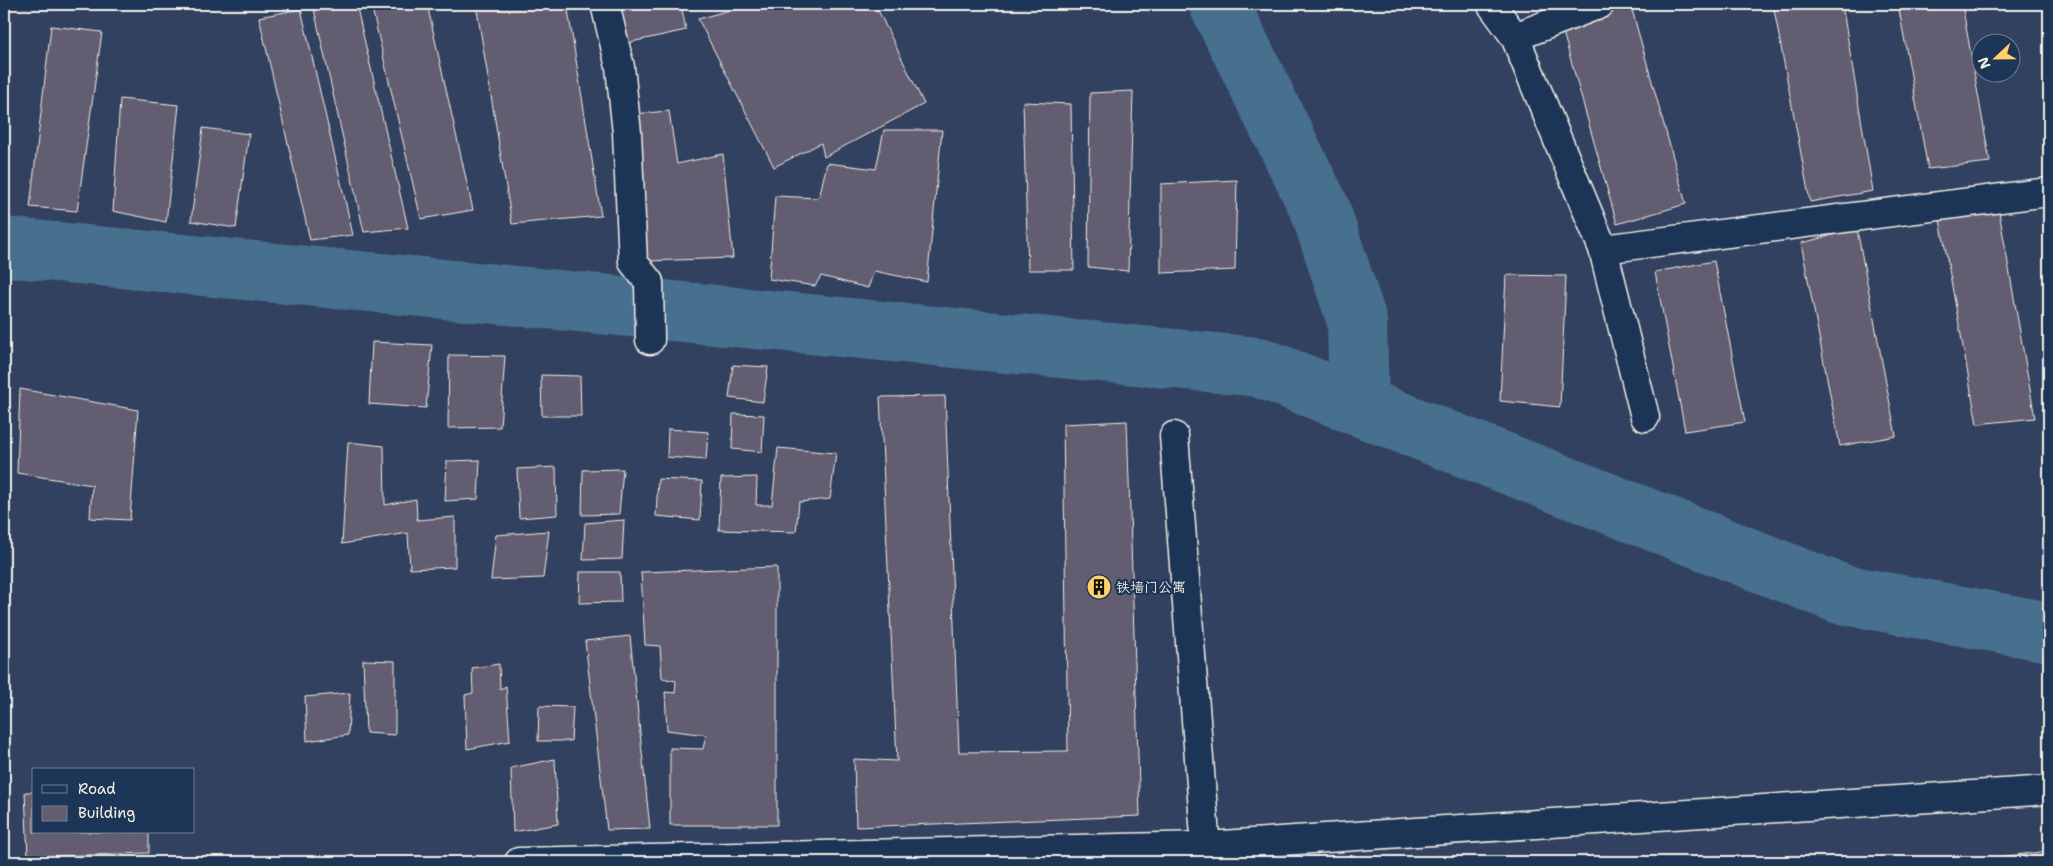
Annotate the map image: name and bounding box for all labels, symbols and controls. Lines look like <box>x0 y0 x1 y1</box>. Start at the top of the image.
north arrow <box>1970 32 2020 82</box>
text: N <box>1974 54 1994 71</box>
building icon: 铁墙门公寓 <box>1086 574 1112 600</box>
place label: 铁墙门公寓 <box>1116 578 1186 596</box>
legend <box>32 768 195 834</box>
text: Road <box>78 779 116 799</box>
text: Building <box>78 803 135 823</box>

